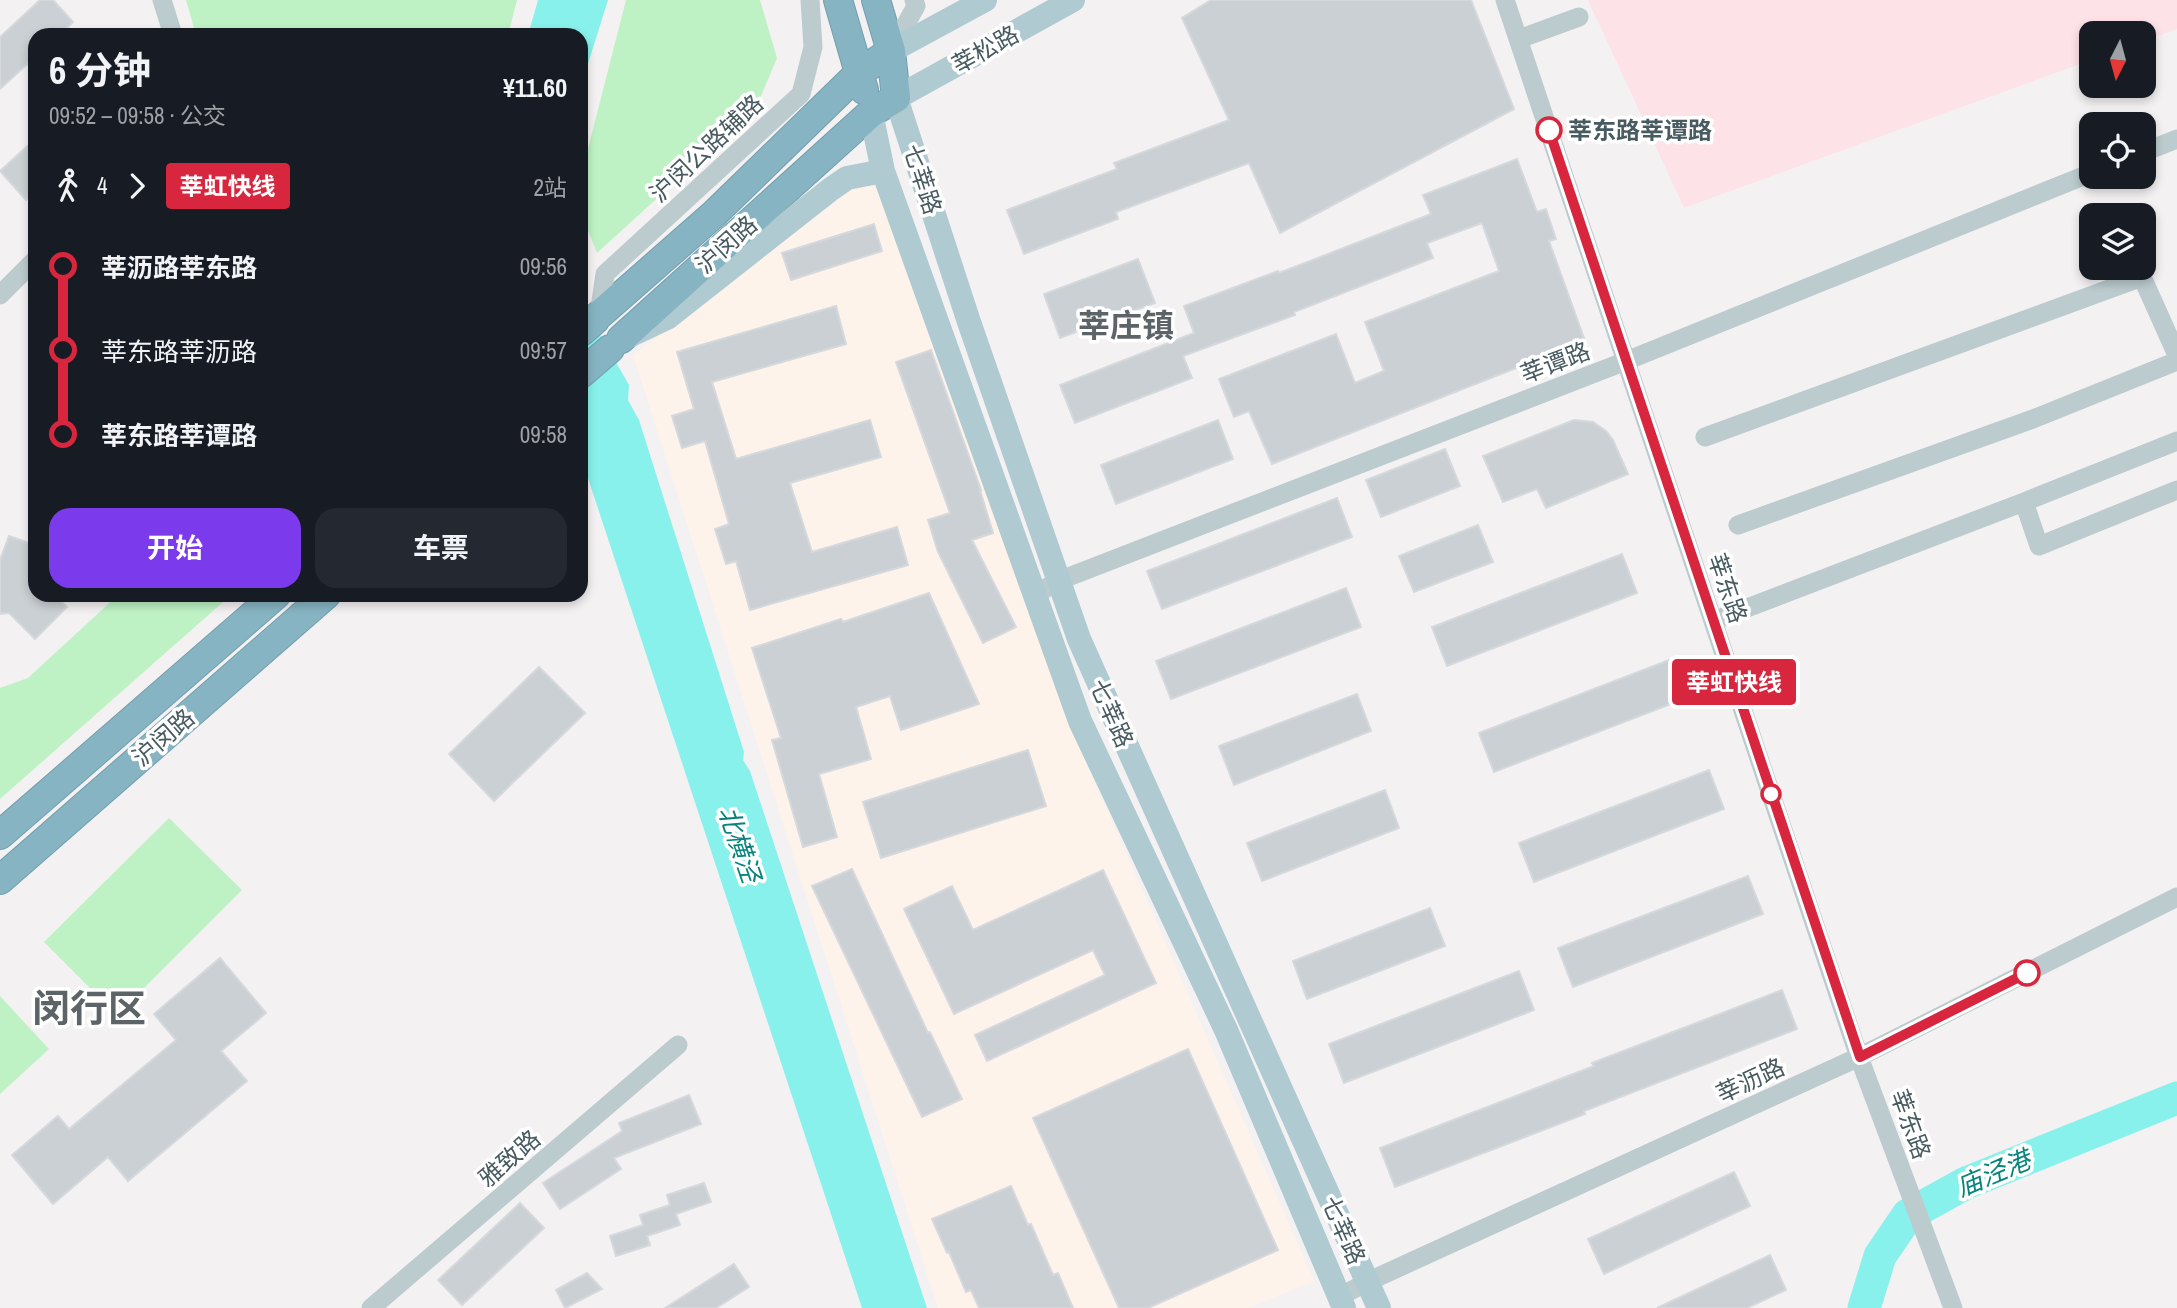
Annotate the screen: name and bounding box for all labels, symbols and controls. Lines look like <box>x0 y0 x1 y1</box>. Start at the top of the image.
street label: 莘松路 <box>946 18 1024 80</box>
north arrow <box>2079 21 2156 98</box>
map controls <box>2079 21 2156 280</box>
text: 6 分钟 <box>49 45 151 96</box>
text: ¥11.60 <box>503 70 567 105</box>
street label: 沪闵公路辅路 <box>642 87 770 209</box>
text: 09:52 – 09:58 · 公交 <box>49 100 226 131</box>
button: locate <box>2079 112 2156 189</box>
place label: 莘东路莘谭路 <box>1568 114 1712 146</box>
marker: 莘东路莘谭路 <box>1536 117 1562 143</box>
street label: 七莘路 <box>897 140 949 218</box>
icon: walk <box>49 167 87 205</box>
icon: forward <box>118 167 156 205</box>
text: 4 <box>97 170 108 201</box>
text: 莘虹快线 <box>180 170 276 202</box>
text: 2站 <box>534 172 567 203</box>
button: layers <box>2079 203 2156 280</box>
street label: 沪闵路 <box>689 208 763 280</box>
text: 莘沥路莘东路 <box>101 250 257 285</box>
text: 09:56 <box>520 251 567 282</box>
district label: 莘庄镇 <box>1078 304 1174 347</box>
text: 莘东路莘沥路 <box>101 334 257 369</box>
street label: 莘谭路 <box>1516 334 1594 390</box>
text: 09:57 <box>520 335 567 366</box>
text: 莘东路莘谭路 <box>101 418 257 453</box>
text: 09:58 <box>520 419 567 450</box>
button: 开始 <box>49 508 301 588</box>
button: 车票 <box>315 508 567 588</box>
street label: 莘东路 <box>1701 549 1755 627</box>
line badge: 莘虹快线 <box>1685 659 1783 705</box>
text: 莘虹快线 <box>1686 666 1782 698</box>
street label: 七莘路 <box>1083 674 1141 752</box>
street label: 沪闵路 <box>125 701 201 773</box>
unlabelled marker <box>1761 784 1781 804</box>
water label: 北横泾 <box>711 801 770 889</box>
unlabelled marker <box>2014 960 2040 986</box>
district label: 闵行区 <box>32 983 146 1034</box>
street label: 莘沥路 <box>1711 1050 1789 1110</box>
street label: 莘东路 <box>1884 1085 1938 1163</box>
street label: 雅致路 <box>471 1122 547 1194</box>
water label: 庙泾港 <box>1950 1140 2039 1204</box>
street label: 七莘路 <box>1315 1191 1373 1269</box>

